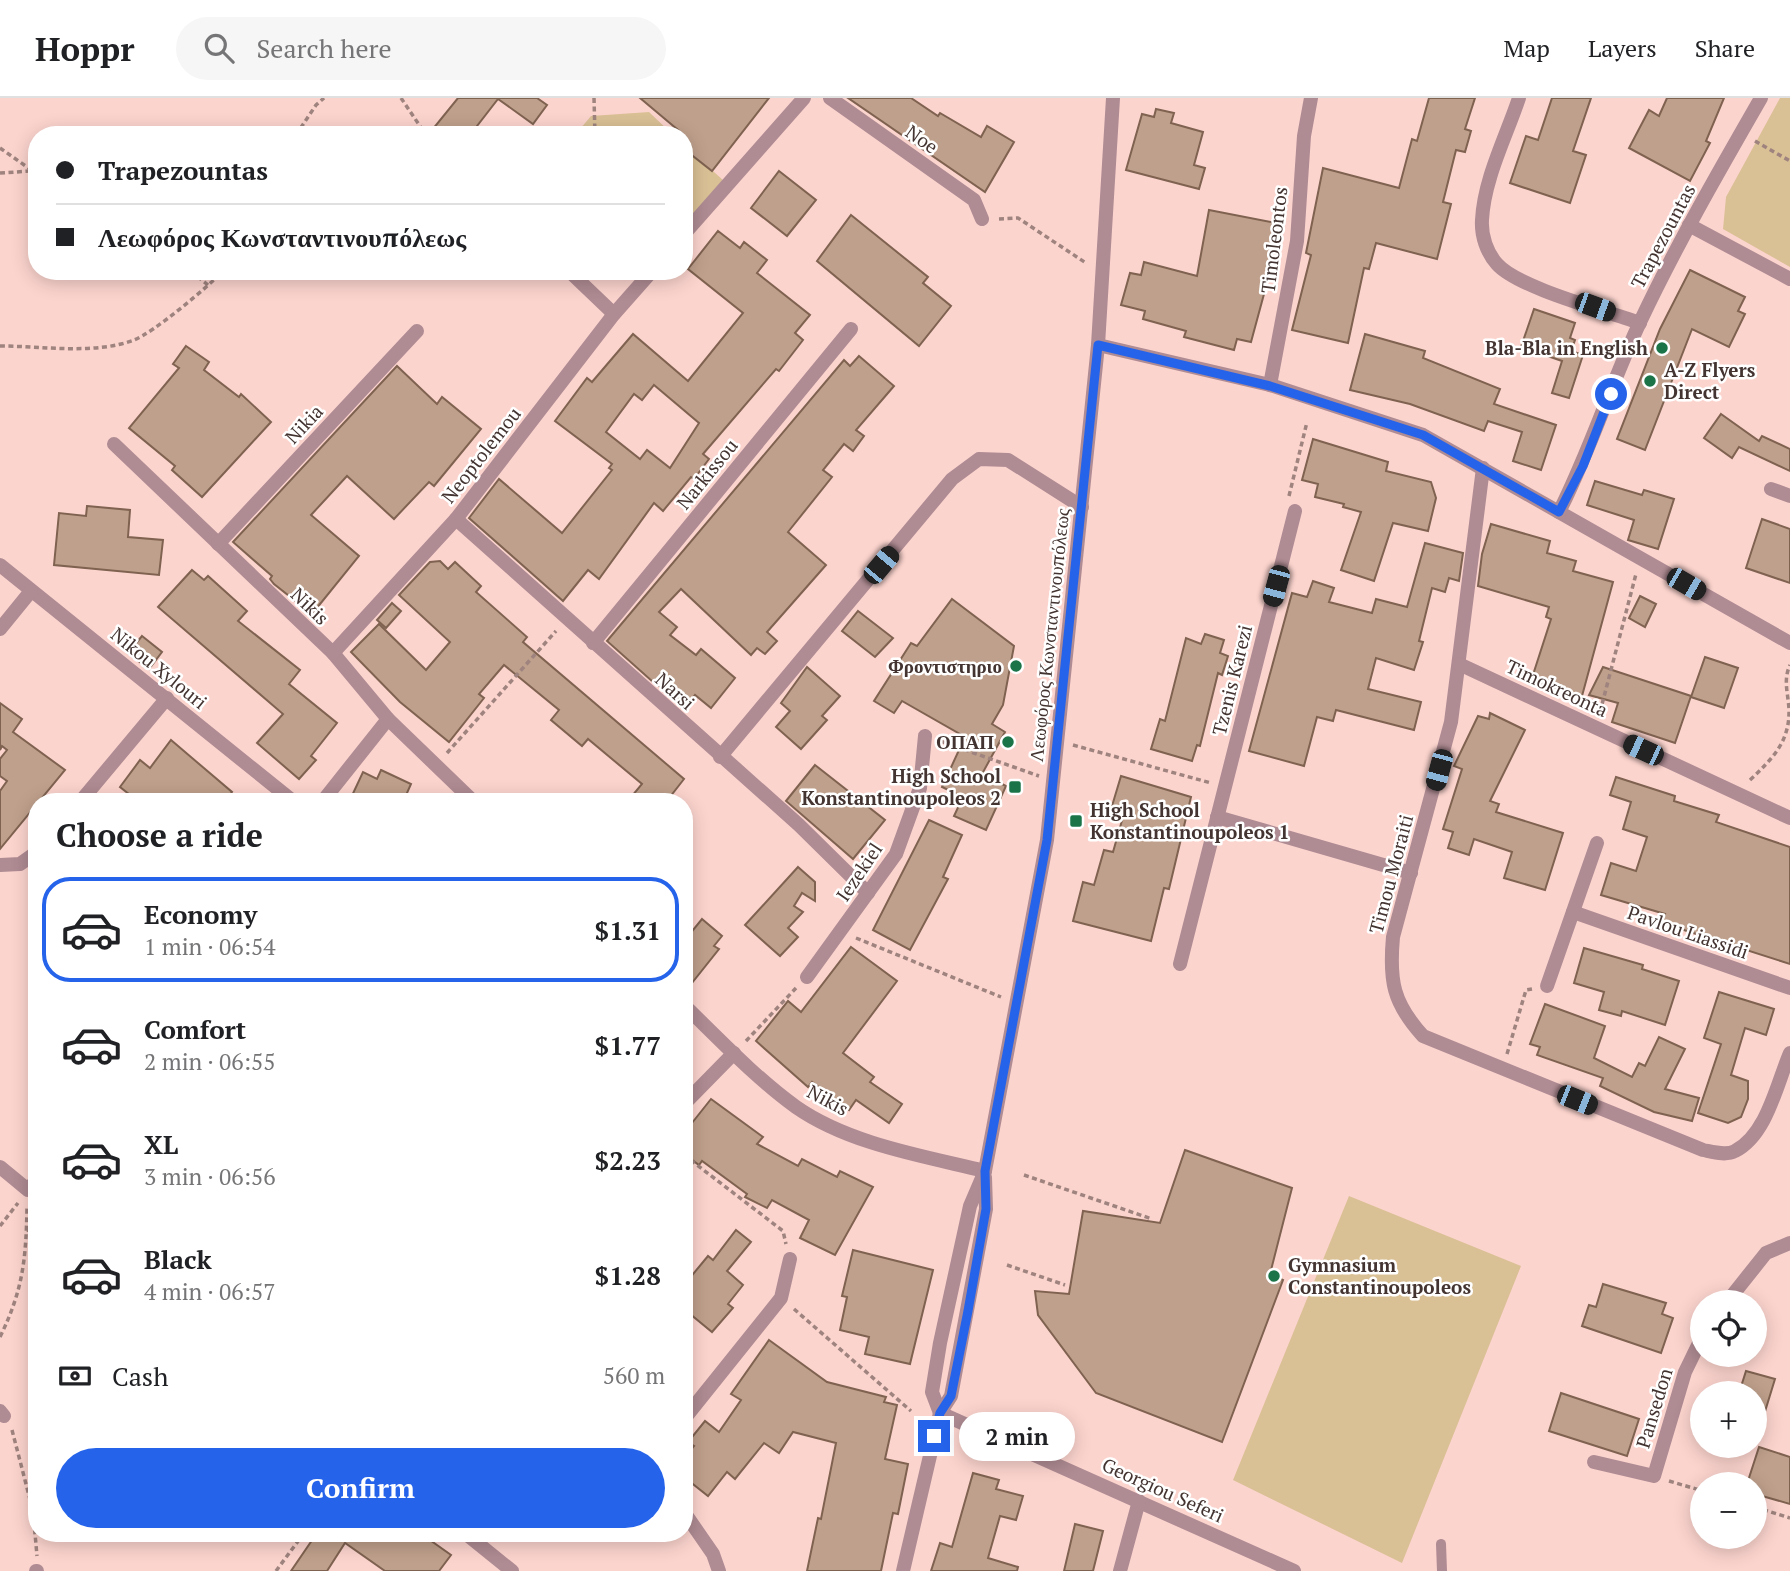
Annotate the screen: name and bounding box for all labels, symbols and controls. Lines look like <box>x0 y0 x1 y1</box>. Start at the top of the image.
search box <box>176 17 666 80</box>
text: Hoppr <box>35 27 134 70</box>
icon: search <box>200 29 238 67</box>
text: Search here <box>256 31 392 65</box>
text: Map <box>1503 32 1550 64</box>
text: Layers <box>1588 32 1657 64</box>
text: Share <box>1695 32 1755 64</box>
street label: Noe <box>901 119 943 159</box>
text: Trapezountas <box>98 153 268 187</box>
street label: Trapezountas <box>1625 179 1701 292</box>
street label: Timoleontos <box>1255 185 1292 295</box>
text: Λεωφόρος Κωνσταντινουπόλεως <box>98 220 466 254</box>
car <box>1572 290 1619 324</box>
place label: Bla-Bla in English <box>1485 335 1648 360</box>
marker: Bla-Bla in English <box>1654 340 1670 356</box>
place label: A-Z Flyers Direct <box>1664 357 1756 404</box>
marker: A-Z Flyers Direct <box>1642 373 1658 389</box>
route start <box>1595 378 1627 410</box>
street label: Nikia <box>279 398 328 449</box>
street label: Neoptolemou <box>435 402 526 508</box>
street label: Narkissou <box>670 433 743 514</box>
street label: Λεωφόρος Κωνσταντινουπόλεως <box>1023 506 1074 763</box>
car <box>860 542 903 588</box>
car <box>1261 563 1292 609</box>
car <box>1663 564 1710 604</box>
street label: Nikis <box>286 582 335 630</box>
street label: Nikou Xylouri <box>106 621 213 714</box>
street label: Tzenis Karezi <box>1206 622 1257 738</box>
place label: Φροντιστηριο <box>888 653 1002 678</box>
street label: Timokreonta <box>1502 653 1612 722</box>
marker: Φροντιστηριο <box>1008 658 1024 674</box>
street label: Narsi <box>650 666 700 715</box>
place label: ΟΠΑΠ <box>936 729 994 754</box>
car <box>1620 732 1667 768</box>
marker: ΟΠΑΠ <box>1000 734 1016 750</box>
car <box>1424 747 1455 793</box>
place label: High School Konstantinoupoleos 2 <box>801 763 1001 810</box>
marker: High School Konstantinoupoleos 2 <box>1007 779 1023 795</box>
place label: High School Konstantinoupoleos 1 <box>1090 797 1290 844</box>
street label: Timou Moraiti <box>1363 812 1418 936</box>
marker: High School Konstantinoupoleos 1 <box>1068 813 1084 829</box>
text: Choose a ride <box>56 814 263 856</box>
street label: Iezekiel <box>830 838 887 906</box>
text: Economy <box>144 897 257 931</box>
icon: car <box>60 898 123 961</box>
street label: Pavlou Liassidi <box>1624 899 1752 964</box>
text: $1.31 <box>595 913 661 947</box>
text: 1 min · 06:54 <box>144 931 276 962</box>
text: Comfort <box>144 1012 246 1046</box>
icon: car <box>60 1013 123 1076</box>
text: $1.77 <box>595 1028 661 1062</box>
text: 2 min · 06:55 <box>144 1046 276 1077</box>
street label: Nikis <box>803 1078 853 1121</box>
car <box>1554 1082 1601 1118</box>
text: XL <box>144 1127 178 1161</box>
icon: car <box>60 1128 123 1191</box>
text: $2.23 <box>595 1143 661 1177</box>
text: 3 min · 06:56 <box>144 1161 276 1192</box>
text: Black <box>144 1242 212 1276</box>
icon: car <box>60 1243 123 1306</box>
place label: Gymnasium Constantinoupoleos <box>1288 1252 1471 1299</box>
text: $1.28 <box>595 1258 661 1292</box>
marker: Gymnasium Constantinoupoleos <box>1266 1268 1282 1284</box>
text: 4 min · 06:57 <box>144 1276 276 1307</box>
map controls <box>1690 1290 1767 1549</box>
button: locate <box>1690 1290 1767 1367</box>
icon: cash <box>56 1357 94 1395</box>
text: Cash <box>112 1359 168 1393</box>
text: 560 m <box>603 1360 665 1391</box>
street label: Pansedon <box>1630 1365 1678 1451</box>
button: + <box>1690 1381 1767 1458</box>
callout: 2 min <box>958 1412 1074 1460</box>
route end <box>918 1420 950 1452</box>
text: 2 min <box>986 1421 1048 1452</box>
button: Confirm <box>56 1448 665 1528</box>
street label: Georgiou Seferi <box>1098 1452 1228 1528</box>
button: − <box>1690 1472 1767 1549</box>

